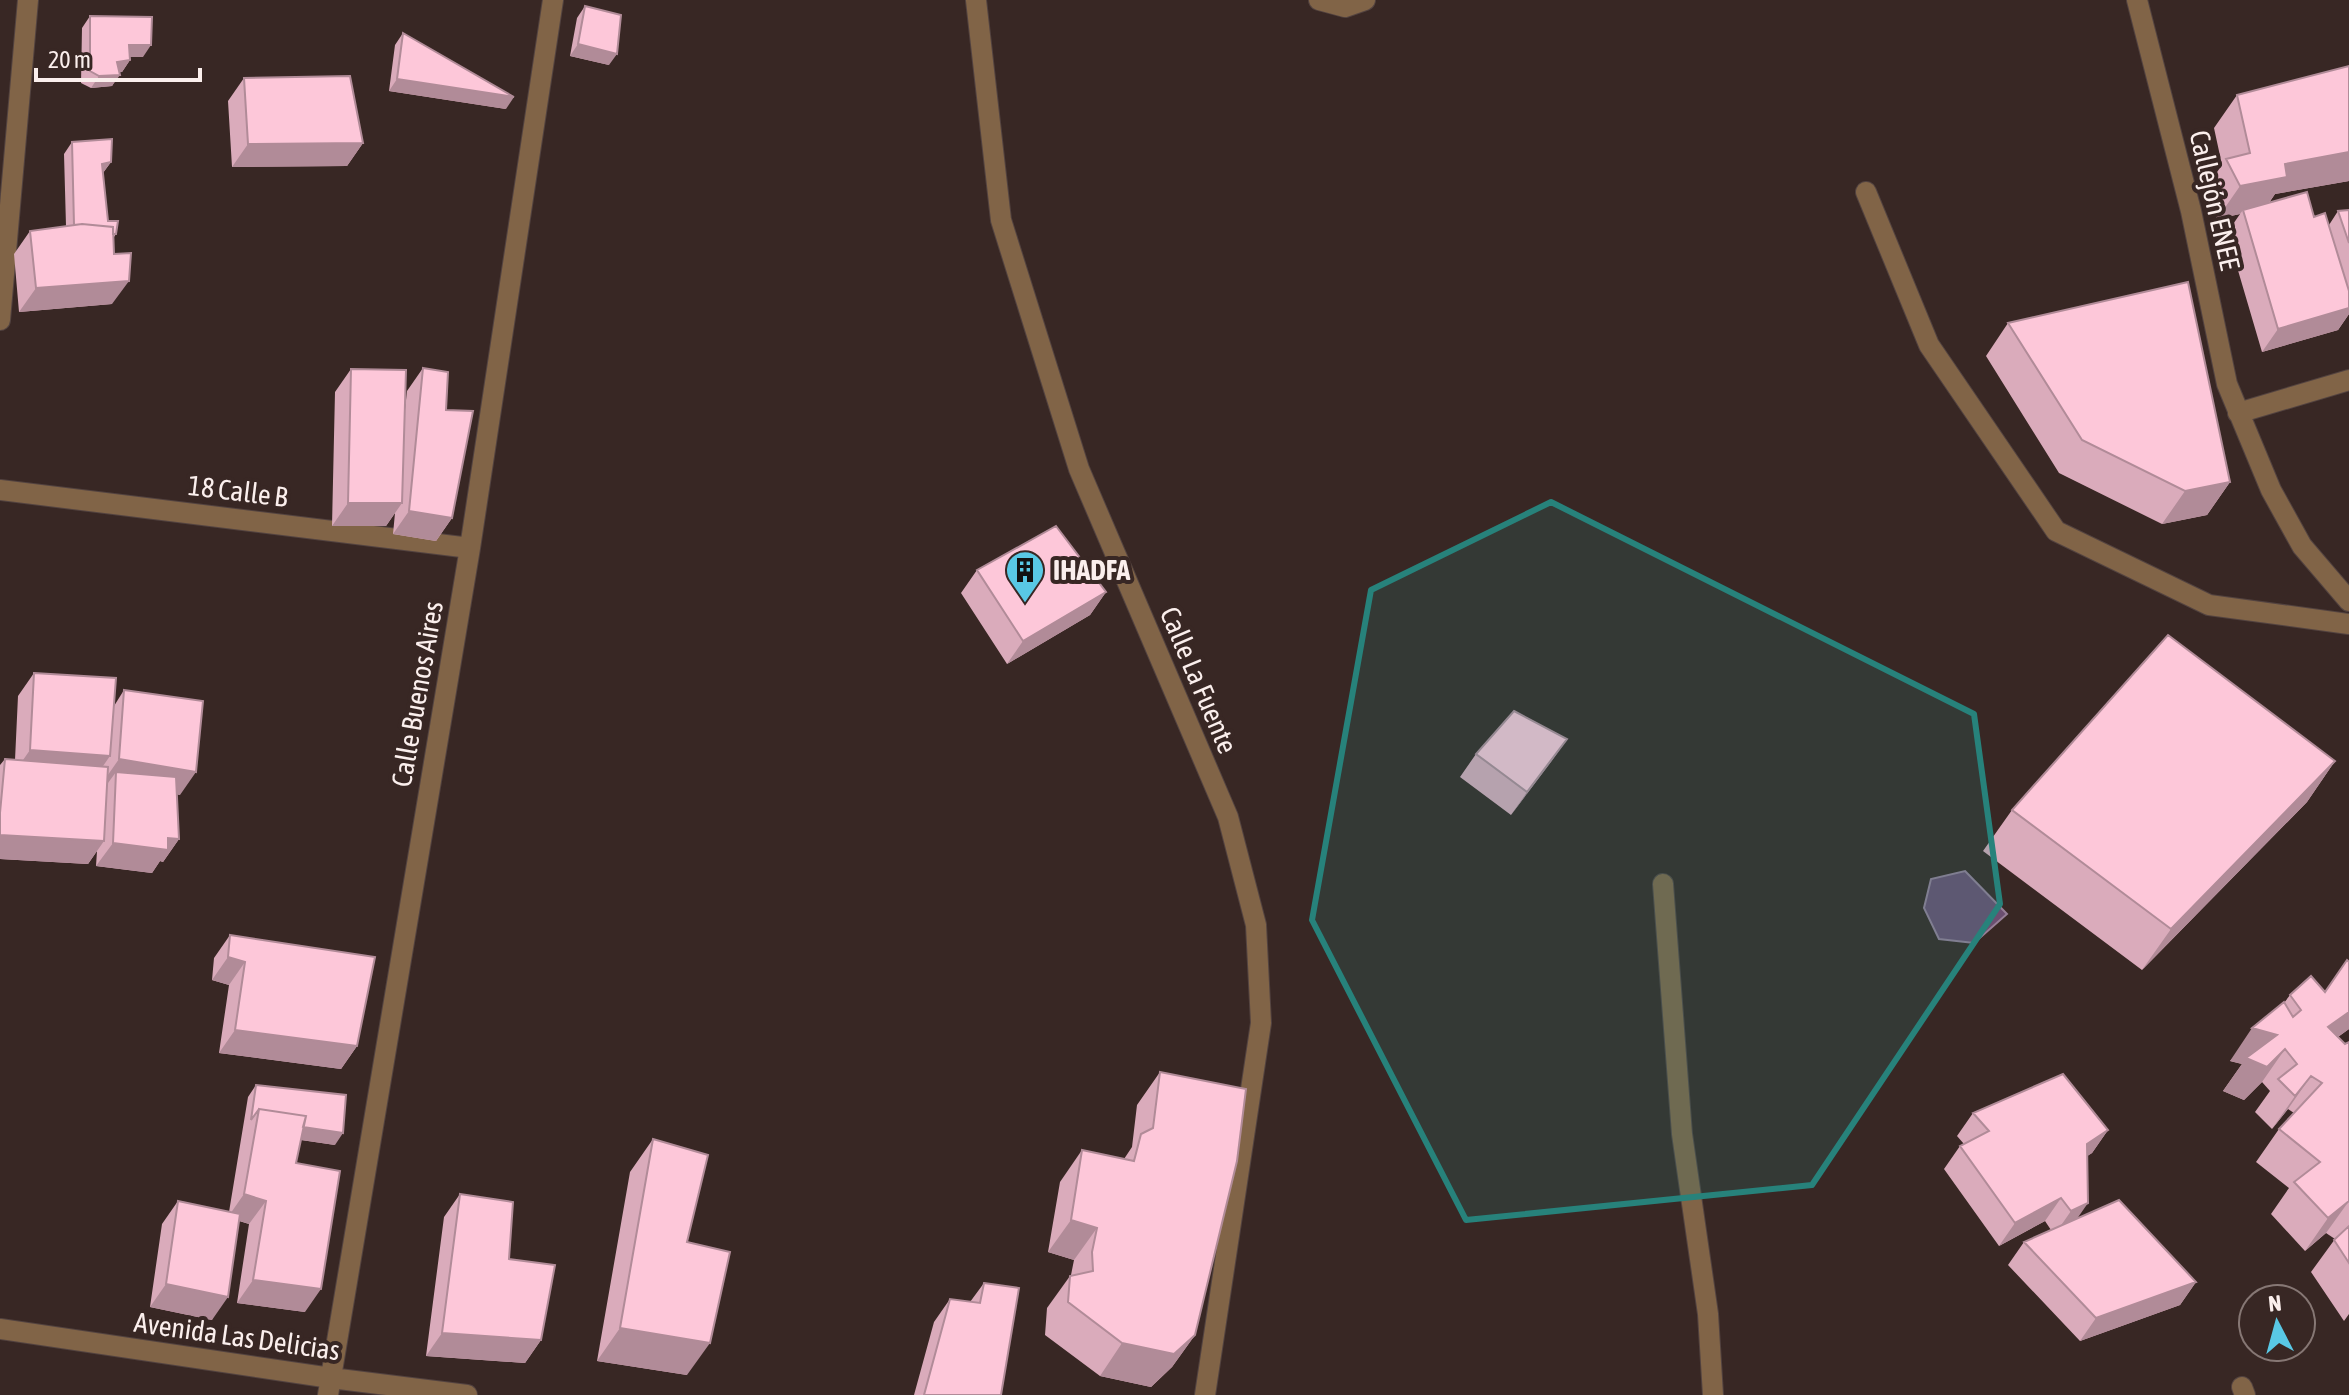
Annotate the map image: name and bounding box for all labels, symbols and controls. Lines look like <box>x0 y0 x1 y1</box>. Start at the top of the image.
scale bar <box>36 32 200 82</box>
text: 20 m <box>48 46 91 73</box>
street label: Callejón ENEE <box>2183 127 2247 273</box>
street label: 18 Calle B <box>186 469 290 513</box>
building icon: IHADFA <box>1004 549 1046 604</box>
place label: IHADFA <box>1053 554 1131 586</box>
street label: Calle Buenos Aires <box>385 599 449 789</box>
street label: Calle La Fuente <box>1154 602 1244 758</box>
north arrow <box>2237 1283 2317 1363</box>
text: N <box>2267 1290 2283 1317</box>
street label: Avenida Las Delicias <box>132 1306 342 1366</box>

